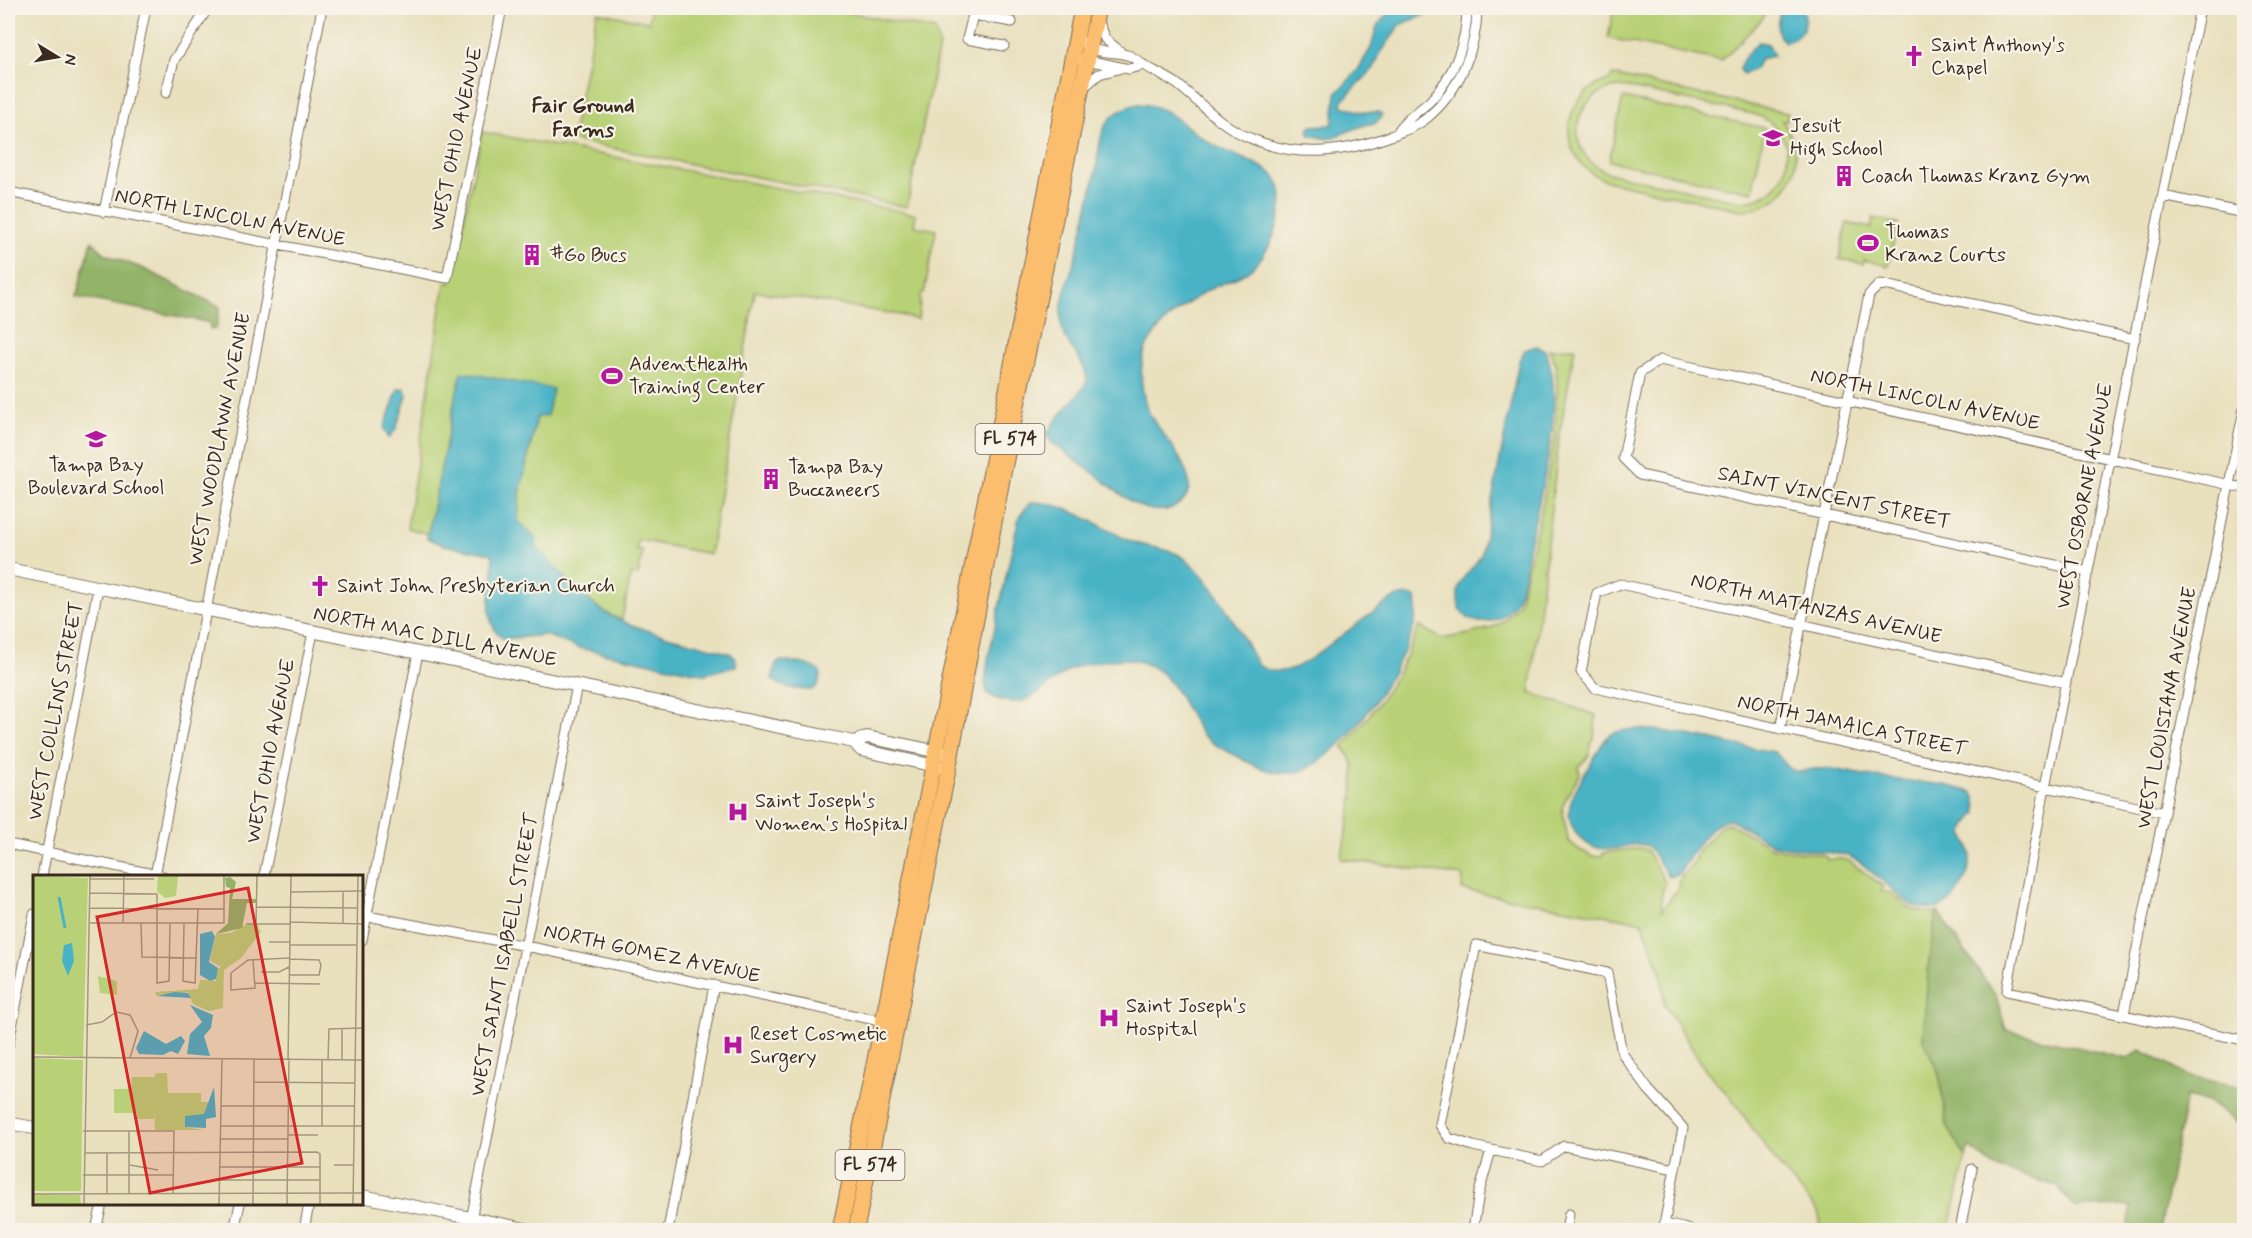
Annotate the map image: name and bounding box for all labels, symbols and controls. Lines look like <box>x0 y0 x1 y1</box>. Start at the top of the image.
north arrow <box>27 27 87 87</box>
place label: Saint Anthony's Chapel <box>1931 32 2065 82</box>
street label: WEST OHIO AVENUE <box>424 44 490 234</box>
church icon: Saint Anthony's Chapel <box>1902 44 1926 68</box>
text: N <box>59 52 82 67</box>
district label: Fair Ground Farms <box>531 92 635 144</box>
place label: Jesuit High School <box>1790 113 1883 165</box>
school or university icon: Jesuit High School <box>1761 126 1785 150</box>
place label: Coach Thomas Kranz Gym <box>1861 163 2091 190</box>
building icon: Coach Thomas Kranz Gym <box>1832 164 1856 188</box>
street label: NORTH LINCOLN AVENUE <box>113 182 347 254</box>
place label: Thomas Kranz Courts <box>1885 219 2006 269</box>
sports icon: Thomas Kranz Courts <box>1856 231 1880 255</box>
place label: #Go Bucs <box>549 242 627 269</box>
building icon: #Go Bucs <box>520 243 544 267</box>
street label: WEST WOODLAWN AVENUE <box>182 310 258 568</box>
place label: AdventHealth Training Center <box>629 351 766 403</box>
street label: NORTH LINCOLN AVENUE <box>1808 362 2042 438</box>
sports icon: AdventHealth Training Center <box>600 364 624 388</box>
street label: WEST OSBORNE AVENUE <box>2050 381 2120 611</box>
road number: FL 574 <box>976 424 1044 454</box>
school or university icon: Tampa Bay Boulevard School <box>84 427 108 451</box>
place label: Tampa Bay Boulevard School <box>28 452 164 502</box>
place label: Tampa Bay Buccaneers <box>788 454 883 504</box>
street label: SAINT VINCENT STREET <box>1715 460 1953 536</box>
building icon: Tampa Bay Buccaneers <box>759 467 783 491</box>
street label: NORTH MATANZAS AVENUE <box>1688 567 1944 651</box>
place label: Saint John Presbyterian Church <box>337 573 615 600</box>
church icon: Saint John Presbyterian Church <box>308 574 332 598</box>
street label: WEST LOUISIANA AVENUE <box>2130 585 2204 831</box>
street label: WEST COLLINS STREET <box>22 599 90 823</box>
street label: NORTH MAC DILL AVENUE <box>311 600 559 674</box>
street label: WEST OHIO AVENUE <box>240 656 302 846</box>
street label: NORTH JAMAICA STREET <box>1735 688 1971 764</box>
place label: Saint Joseph's Women's Hospital <box>755 788 907 838</box>
hospital icon: Saint Joseph's Women's Hospital <box>726 800 750 824</box>
street label: WEST SAINT ISABELL STREET <box>464 810 546 1099</box>
inset map <box>33 875 363 1205</box>
street label: NORTH GOMEZ AVENUE <box>541 918 763 990</box>
place label: Saint Joseph's Hospital <box>1126 993 1246 1043</box>
hospital icon: Saint Joseph's Hospital <box>1097 1006 1121 1030</box>
place label: Reset Cosmetic Surgery <box>750 1021 887 1072</box>
hospital icon: Reset Cosmetic Surgery <box>721 1033 745 1057</box>
road number: FL 574 <box>836 1150 904 1180</box>

